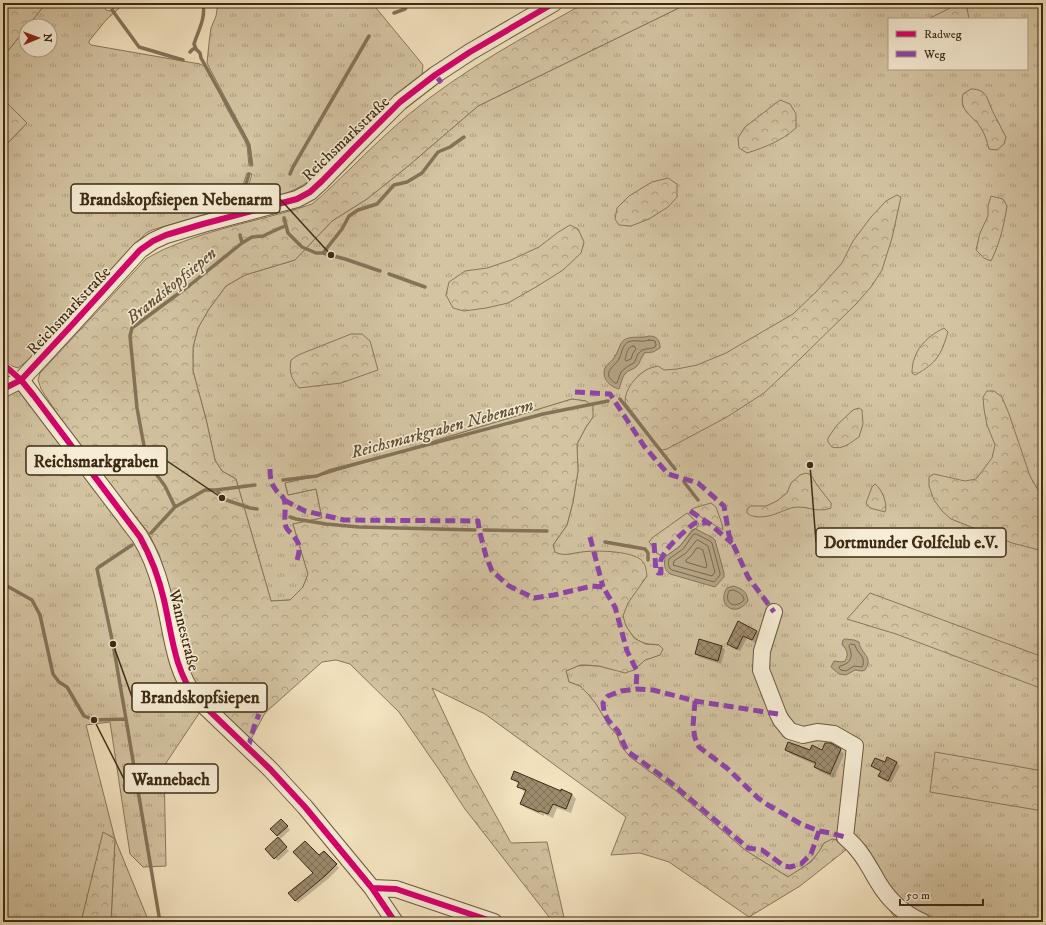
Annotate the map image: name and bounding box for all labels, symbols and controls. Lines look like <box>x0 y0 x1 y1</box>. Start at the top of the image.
north arrow <box>18 18 58 58</box>
legend <box>888 18 1028 70</box>
text: Radweg <box>924 27 962 42</box>
text: N <box>40 33 54 42</box>
text: Weg <box>923 47 945 62</box>
street label: Reichsmarkstraße <box>298 92 394 186</box>
callout: Brandskopfsiepen Nebenarm <box>71 184 280 213</box>
text: Brandskopfsiepen Nebenarm <box>79 189 273 211</box>
water label: Brandskopfsiepen <box>121 242 222 330</box>
street label: Reichsmarkstraße <box>23 262 115 359</box>
water label: Reichsmarkgraben Nebenarm <box>348 394 536 464</box>
callout: Reichsmarkgraben <box>26 446 167 475</box>
text: Reichsmarkgraben <box>34 451 159 473</box>
callout: Dortmunder Golfclub e.V. <box>816 528 1006 557</box>
text: Dortmunder Golfclub e.V. <box>824 532 998 554</box>
street label: Wannestraße <box>164 586 204 673</box>
callout: Brandskopfsiepen <box>132 683 267 712</box>
text: Brandskopfsiepen <box>140 687 260 709</box>
callout: Wannebach <box>124 764 218 793</box>
text: Wannebach <box>131 769 210 791</box>
scale bar <box>900 881 983 907</box>
text: 50 m <box>906 888 930 903</box>

